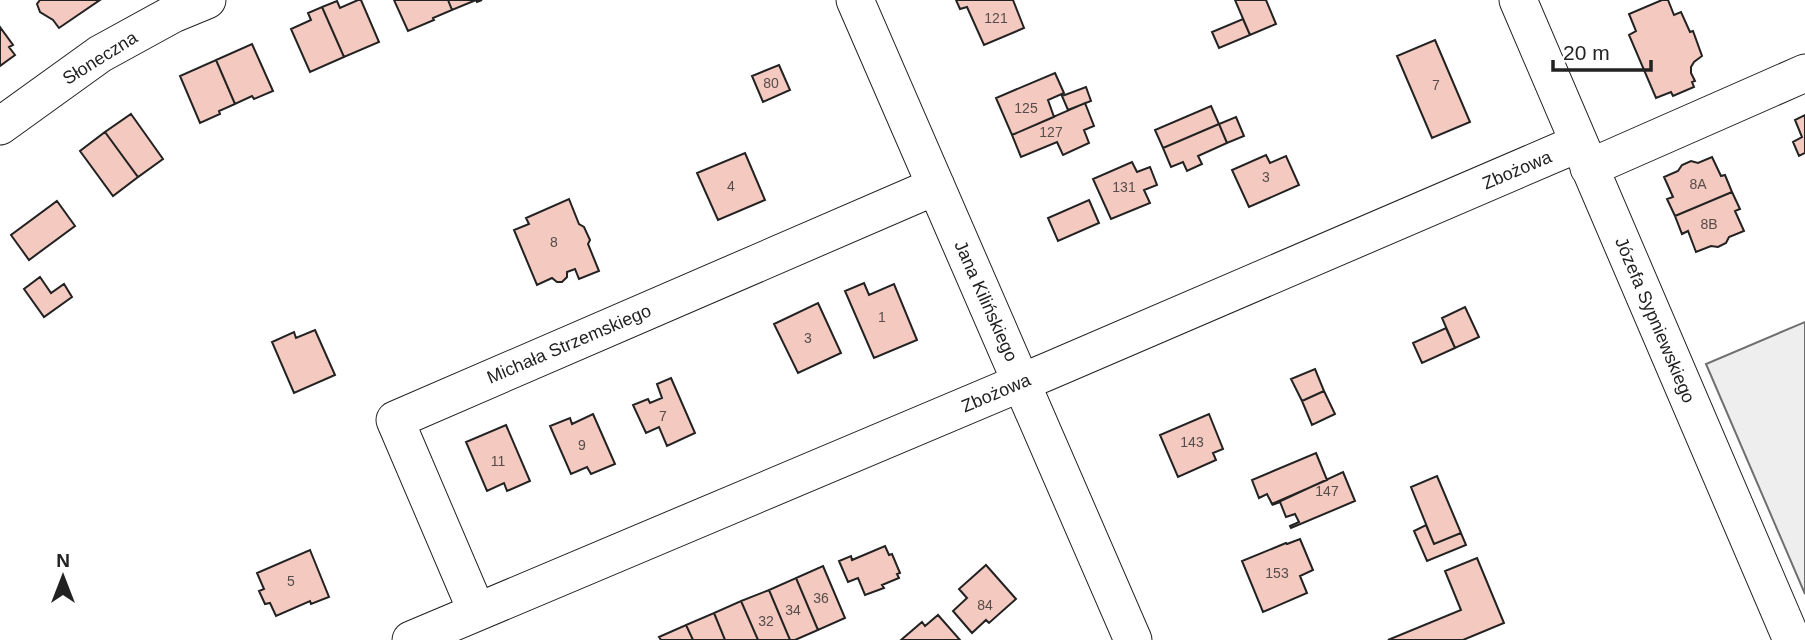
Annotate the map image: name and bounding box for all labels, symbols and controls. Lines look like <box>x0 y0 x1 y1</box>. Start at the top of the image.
house number: 121 <box>984 10 1008 26</box>
street label: Słoneczna <box>59 27 142 89</box>
scale bar <box>1553 28 1651 72</box>
text: 20 m <box>1563 41 1610 64</box>
house number: 80 <box>763 75 779 91</box>
house number: 7 <box>1432 77 1440 93</box>
house number: 125 <box>1014 100 1038 116</box>
house number: 127 <box>1039 124 1063 140</box>
street label: Zbożowa <box>1479 146 1555 193</box>
house number: 3 <box>1262 169 1270 185</box>
house number: 8A <box>1689 176 1707 192</box>
house number: 4 <box>727 178 735 194</box>
house number: 131 <box>1112 179 1136 195</box>
house number: 8B <box>1700 216 1718 232</box>
house number: 8 <box>550 234 558 250</box>
street label: Józefa Sypniewskiego <box>1611 234 1699 406</box>
street label: Jana Kilińskiego <box>950 238 1022 364</box>
street label: Michała Strzemskiego <box>484 300 654 388</box>
house number: 1 <box>878 309 886 325</box>
house number: 3 <box>804 330 812 346</box>
street label: Zbożowa <box>958 369 1034 416</box>
house number: 7 <box>659 408 667 424</box>
house number: 143 <box>1180 434 1204 450</box>
house number: 9 <box>578 437 586 453</box>
house number: 11 <box>491 453 505 469</box>
house number: 147 <box>1315 483 1339 499</box>
north arrow <box>28 542 98 612</box>
text: N <box>56 550 70 571</box>
house number: 153 <box>1265 565 1289 581</box>
house number: 5 <box>287 573 295 589</box>
house number: 36 <box>813 590 829 606</box>
house number: 84 <box>977 597 993 613</box>
house number: 34 <box>785 602 801 618</box>
house number: 32 <box>758 613 774 629</box>

